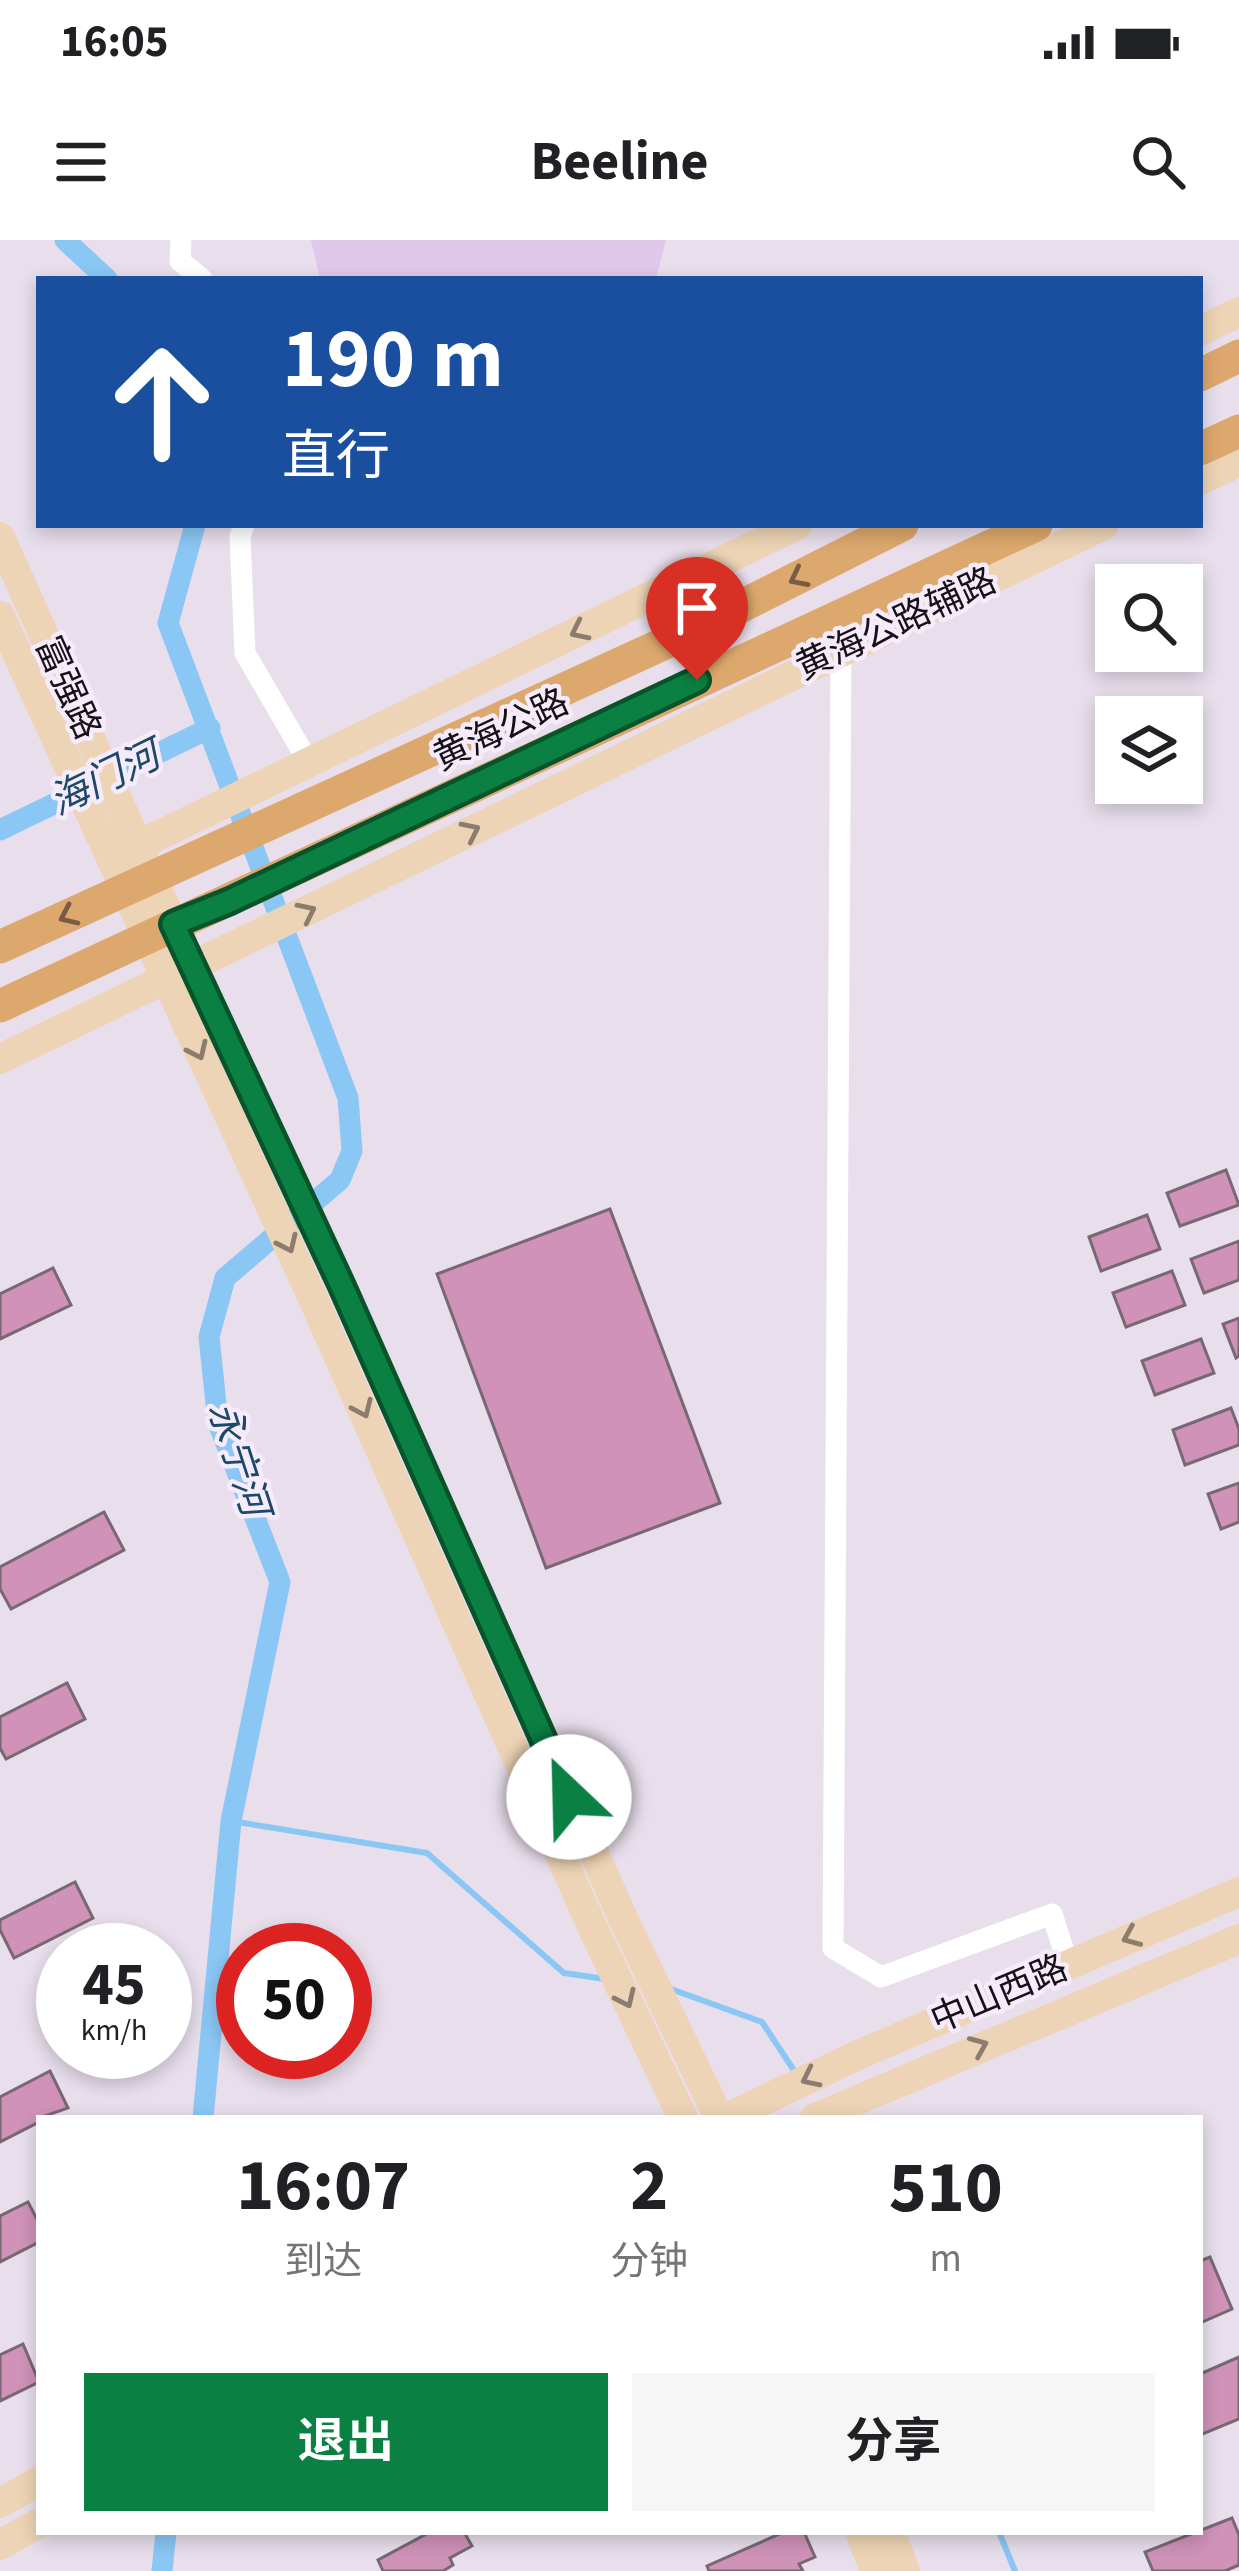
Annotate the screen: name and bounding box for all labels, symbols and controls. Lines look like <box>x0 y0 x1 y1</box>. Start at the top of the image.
text: 16:05 <box>60 10 169 74</box>
text: Beeline <box>531 124 708 201</box>
icon: menu <box>48 129 114 195</box>
icon: search <box>1125 129 1191 195</box>
text: 190 m <box>282 300 504 420</box>
icon: ahead <box>84 324 240 480</box>
text: 直行 <box>282 419 390 496</box>
street label: 黄海公路辅路 <box>787 555 1005 693</box>
pin <box>646 557 748 680</box>
one-way arrow <box>788 563 810 586</box>
map controls <box>1095 564 1203 804</box>
button: search <box>1095 564 1203 672</box>
icon: arrive <box>664 575 730 641</box>
one-way arrow <box>570 617 591 641</box>
street label: 富强路 <box>23 628 113 748</box>
street label: 黄海公路 <box>425 676 577 784</box>
button: layers <box>1095 696 1203 804</box>
water label: 海门河 <box>40 725 176 830</box>
one-way arrow <box>459 822 480 845</box>
one-way arrow <box>59 902 80 925</box>
one-way arrow <box>295 902 316 926</box>
one-way arrow <box>184 1039 207 1060</box>
one-way arrow <box>274 1232 297 1253</box>
water label: 永宁河 <box>193 1395 285 1530</box>
one-way arrow <box>348 1397 372 1419</box>
position arrow <box>506 1734 632 1860</box>
speed limit sign: 50 <box>216 1923 372 2079</box>
one-way arrow <box>1122 1923 1143 1947</box>
street label: 中山西路 <box>923 1942 1075 2046</box>
text: 45 <box>82 1943 146 2028</box>
one-way arrow <box>612 1987 635 2008</box>
text: km/h <box>81 2009 147 2052</box>
one-way arrow <box>967 2037 989 2061</box>
one-way arrow <box>801 2064 822 2087</box>
text: 16:07 <box>236 2135 410 2238</box>
text: 2 <box>630 2135 668 2238</box>
text: 510 <box>889 2137 1003 2240</box>
text: m <box>929 2231 962 2287</box>
text: 到达 <box>284 2234 362 2290</box>
text: 分钟 <box>610 2234 688 2290</box>
button: 退出 <box>84 2373 608 2511</box>
button: 分享 <box>632 2373 1155 2511</box>

